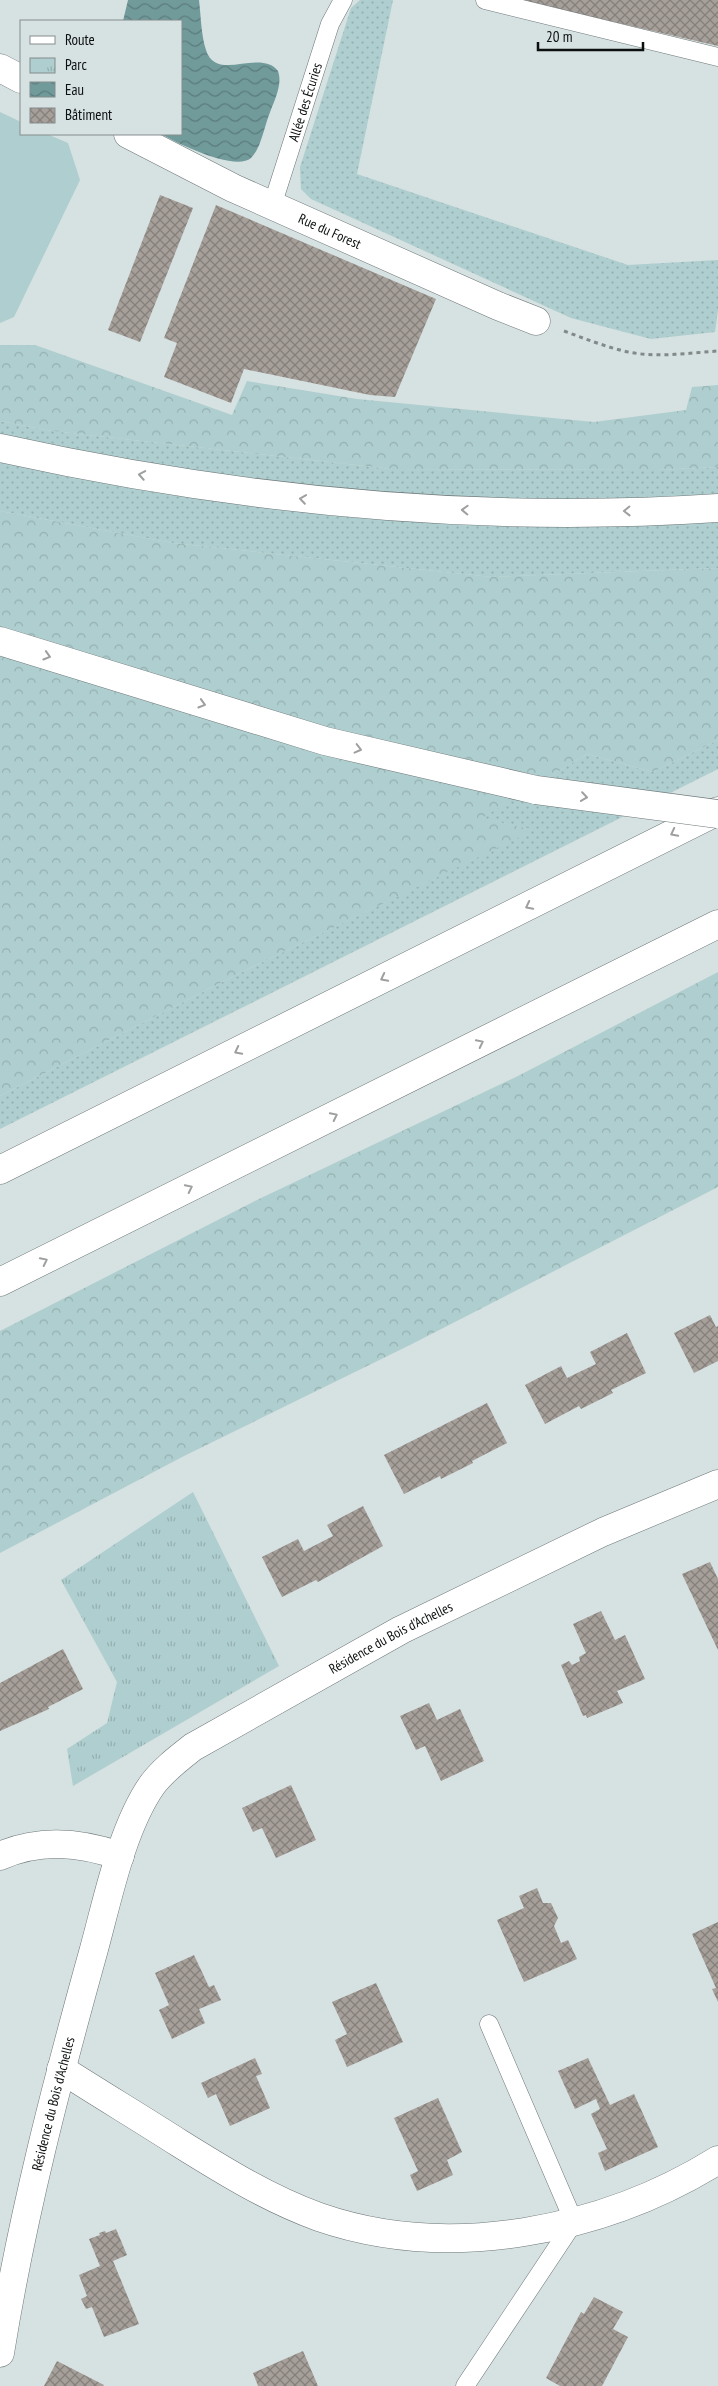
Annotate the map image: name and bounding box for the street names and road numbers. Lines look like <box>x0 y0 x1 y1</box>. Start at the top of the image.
street label: Allée des Écuries <box>284 60 326 144</box>
street label: Rue du Forest <box>296 209 364 253</box>
street label: Résidence du Bois d'Achelles <box>326 1597 456 1678</box>
street label: Résidence du Bois d'Achelles <box>28 2034 79 2172</box>

